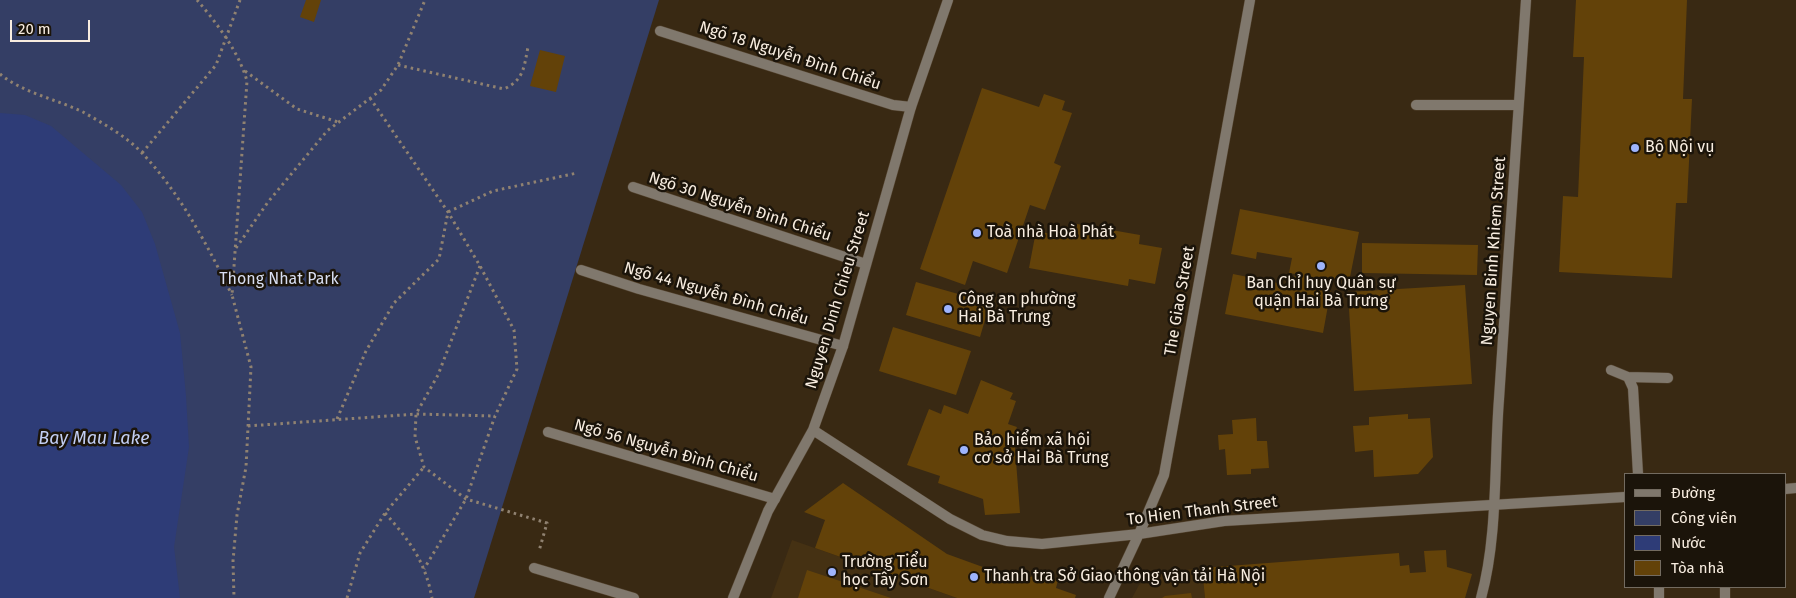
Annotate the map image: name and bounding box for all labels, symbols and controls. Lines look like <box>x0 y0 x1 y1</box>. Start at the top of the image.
scale bar <box>12 10 92 42</box>
street label: Ngõ 18 Nguyễn Đình Chiểu <box>697 18 883 94</box>
text: 20 m <box>18 20 51 38</box>
place label: Bộ Nội vụ <box>1645 138 1715 158</box>
marker: Bộ Nội vụ <box>1629 142 1641 154</box>
street label: Nguyen Binh Khiem Street <box>1478 156 1510 346</box>
street label: Ngõ 30 Nguyễn Đình Chiểu <box>646 168 834 246</box>
street label: Nguyen Dinh Chieu Street <box>802 209 874 391</box>
place label: Toà nhà Hoà Phát <box>987 223 1114 243</box>
marker: Toà nhà Hoà Phát <box>971 227 983 239</box>
street label: The Giao Street <box>1161 245 1199 357</box>
street label: Ngõ 44 Nguyễn Đình Chiểu <box>622 258 810 330</box>
marker: Ban Chỉ huy Quân sự quận Hai Bà Trưng <box>1315 260 1327 272</box>
park label: Thong Nhat Park <box>219 270 339 290</box>
place label: Ban Chỉ huy Quân sự quận Hai Bà Trưng <box>1246 274 1396 312</box>
place label: Công an phường Hai Bà Trưng <box>958 290 1076 328</box>
marker: Công an phường Hai Bà Trưng <box>942 303 954 315</box>
street label: Ngõ 56 Nguyễn Đình Chiểu <box>572 416 760 486</box>
water label: Bay Mau Lake <box>38 428 150 450</box>
place label: Bảo hiểm xã hội cơ sở Hai Bà Trưng <box>974 431 1109 469</box>
marker: Bảo hiểm xã hội cơ sở Hai Bà Trưng <box>958 444 970 456</box>
legend <box>1624 473 1786 588</box>
text: Đường <box>1671 484 1715 502</box>
street label: To Hien Thanh Street <box>1126 492 1278 530</box>
text: Công viên <box>1671 509 1737 527</box>
text: Nước <box>1671 534 1706 552</box>
place label: Trường Tiểu học Tây Sơn <box>842 553 928 591</box>
text: Tòa nhà <box>1671 559 1724 577</box>
marker: Trường Tiểu học Tây Sơn <box>826 566 838 578</box>
place label: Thanh tra Sở Giao thông vận tải Hà Nội <box>984 567 1265 587</box>
marker: Thanh tra Sở Giao thông vận tải Hà Nội <box>968 571 980 583</box>

